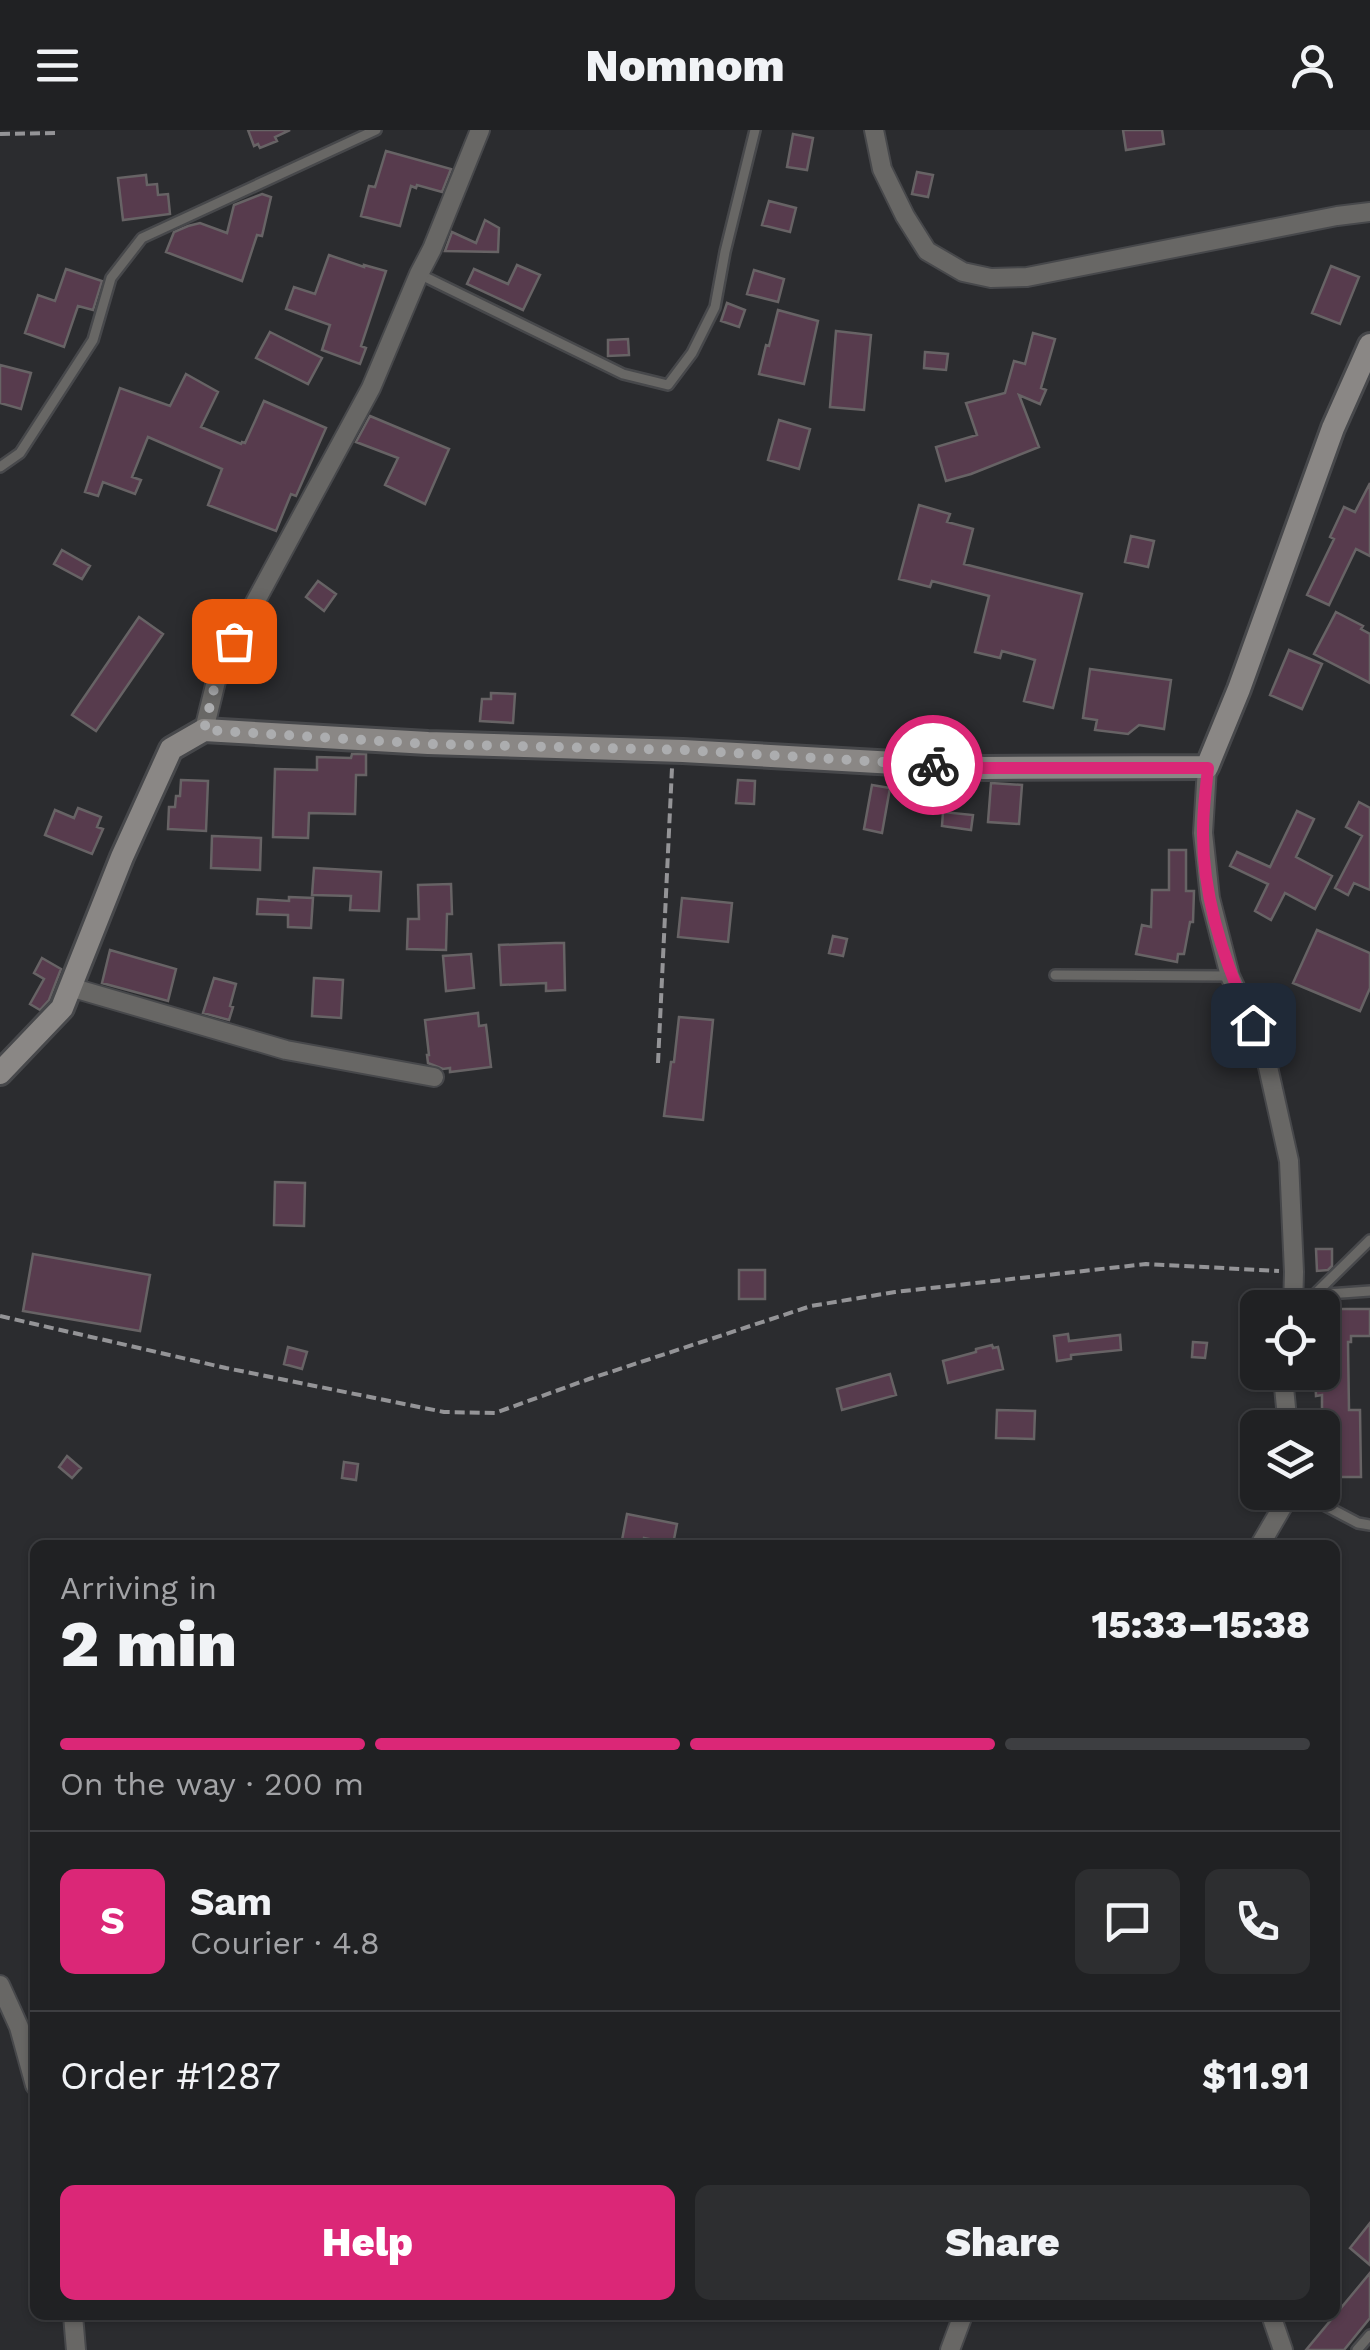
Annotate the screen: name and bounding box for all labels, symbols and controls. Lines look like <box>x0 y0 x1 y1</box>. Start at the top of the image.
icon: menu <box>30 38 85 93</box>
icon: person <box>1285 38 1340 93</box>
text: Nomnom <box>585 39 785 92</box>
pin <box>192 599 277 684</box>
icon: bag <box>207 614 262 669</box>
courier <box>883 715 983 815</box>
icon: bike <box>906 738 961 793</box>
pin <box>1211 983 1296 1068</box>
icon: home <box>1226 998 1281 1053</box>
map controls <box>1240 1290 1340 1510</box>
button: locate <box>1240 1290 1340 1390</box>
button: layers <box>1240 1410 1340 1510</box>
text: Arriving in <box>60 1569 217 1607</box>
text: 15:33–15:38 <box>1092 1603 1310 1647</box>
text: 2 min <box>60 1606 237 1682</box>
text: On the way · 200 m <box>60 1765 364 1803</box>
button: chat <box>1075 1869 1180 1974</box>
button: phone <box>1205 1869 1310 1974</box>
text: Sam <box>190 1880 272 1924</box>
text: S <box>100 1899 125 1943</box>
text: Courier · 4.8 <box>190 1924 380 1962</box>
text: Order #1287 <box>60 2054 281 2098</box>
text: $11.91 <box>1202 2054 1310 2098</box>
button: Help <box>60 2185 675 2300</box>
button: Share <box>695 2185 1310 2300</box>

